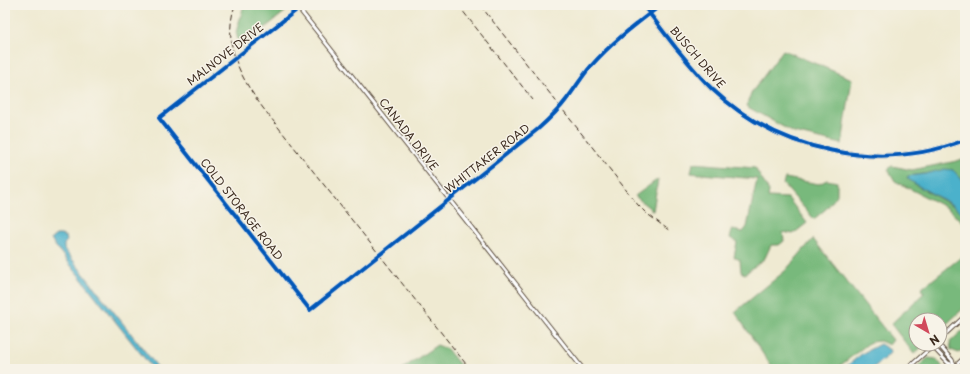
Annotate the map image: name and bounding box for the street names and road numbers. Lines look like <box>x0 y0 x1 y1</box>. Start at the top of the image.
street label: MALNOVE DRIVE <box>183 19 267 89</box>
street label: BUSCH DRIVE <box>666 22 730 92</box>
street label: CANADA DRIVE <box>375 94 443 174</box>
street label: WHITTAKER ROAD <box>441 119 533 197</box>
street label: COLD STORAGE ROAD <box>197 154 287 264</box>

